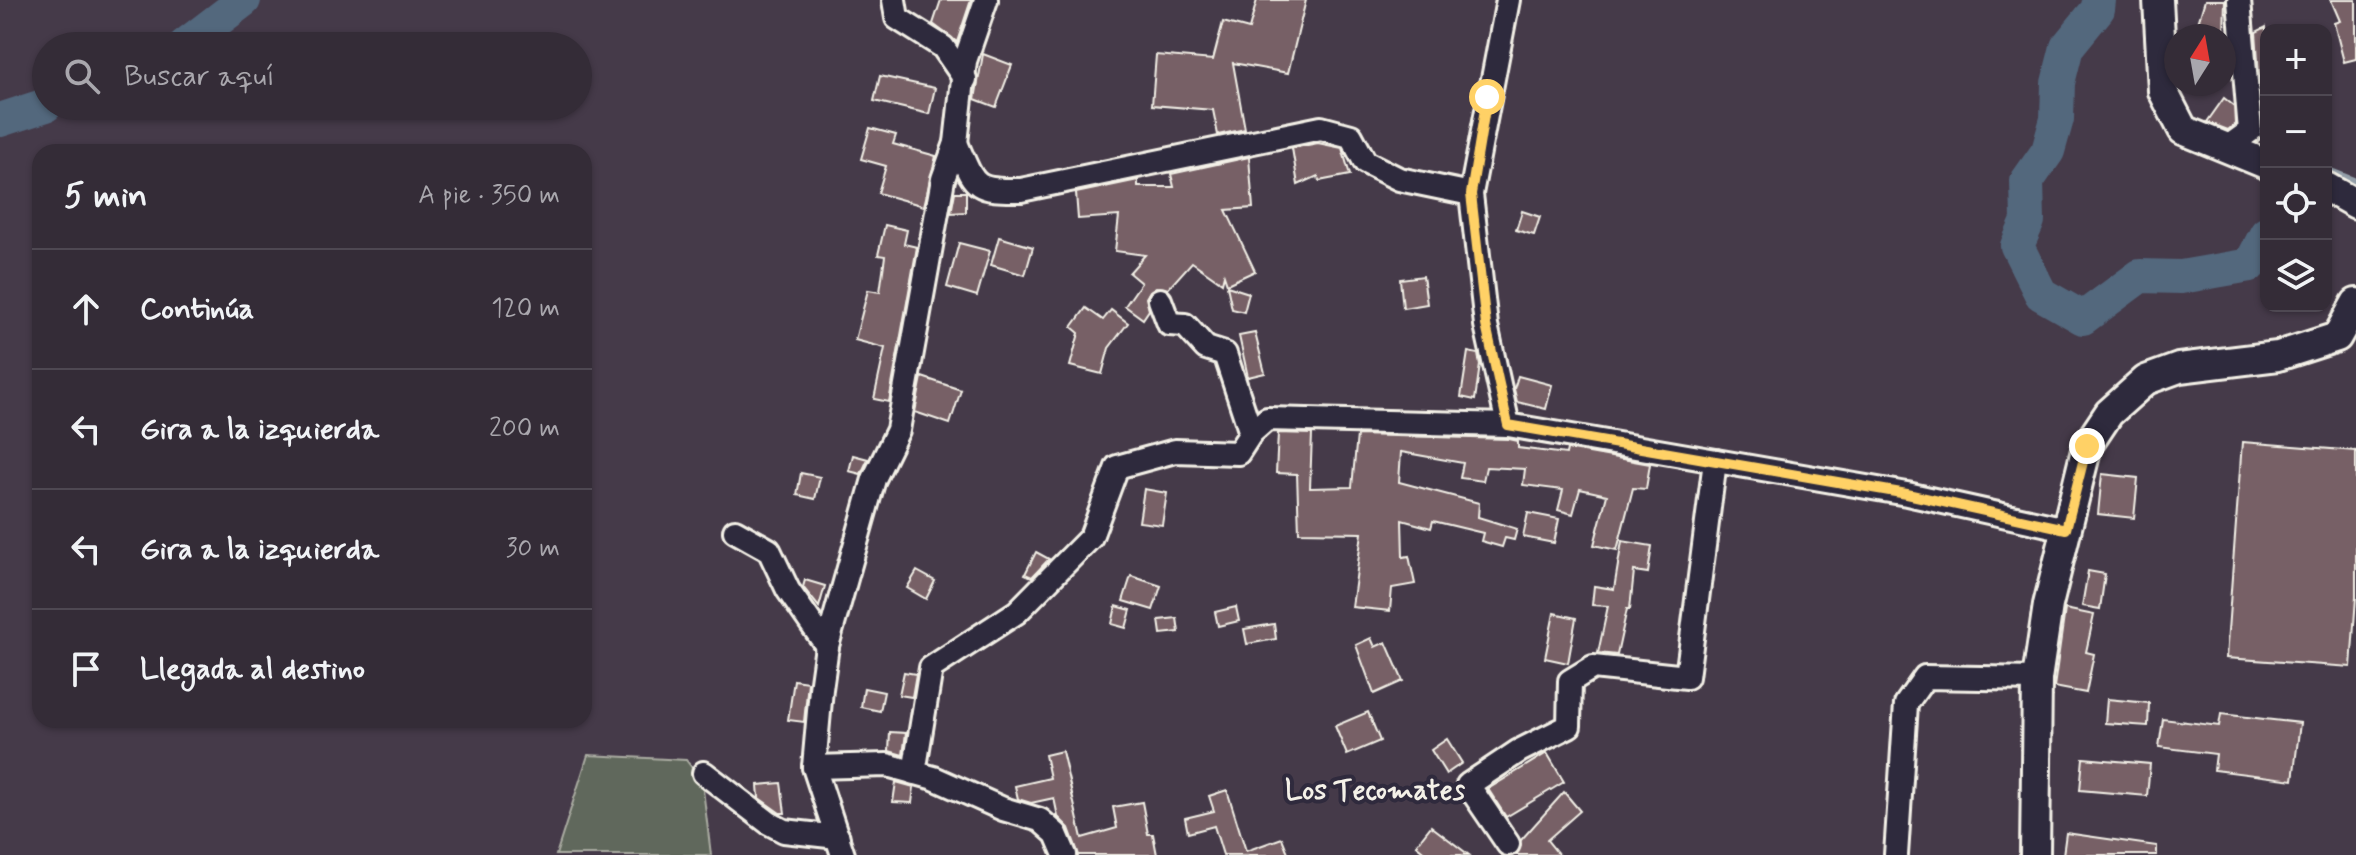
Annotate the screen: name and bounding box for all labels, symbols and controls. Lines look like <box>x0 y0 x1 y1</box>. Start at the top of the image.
north arrow <box>2164 24 2236 96</box>
map controls <box>2260 24 2332 312</box>
button: + <box>2260 24 2332 96</box>
search box <box>32 32 592 120</box>
icon: search <box>60 54 104 98</box>
text: Buscar aquí <box>124 57 275 96</box>
route start <box>1469 79 1505 115</box>
button: − <box>2260 96 2332 168</box>
button: locate <box>2260 168 2332 240</box>
text: 5 min <box>64 174 147 219</box>
text: A pie · 350 m <box>418 179 560 213</box>
button: layers <box>2260 240 2332 312</box>
icon: ahead <box>64 287 108 331</box>
text: Continúa <box>140 290 254 329</box>
text: 120 m <box>491 292 560 326</box>
icon: left <box>64 407 108 451</box>
text: Gira a la izquierda <box>140 410 379 449</box>
text: 200 m <box>489 412 560 446</box>
route end <box>2069 428 2105 464</box>
icon: left <box>64 527 108 571</box>
text: Gira a la izquierda <box>140 530 379 569</box>
text: 30 m <box>506 532 560 566</box>
icon: arrive <box>64 647 108 691</box>
text: Llegada al destino <box>140 650 365 689</box>
district label: Los Tecomates <box>1285 773 1466 810</box>

